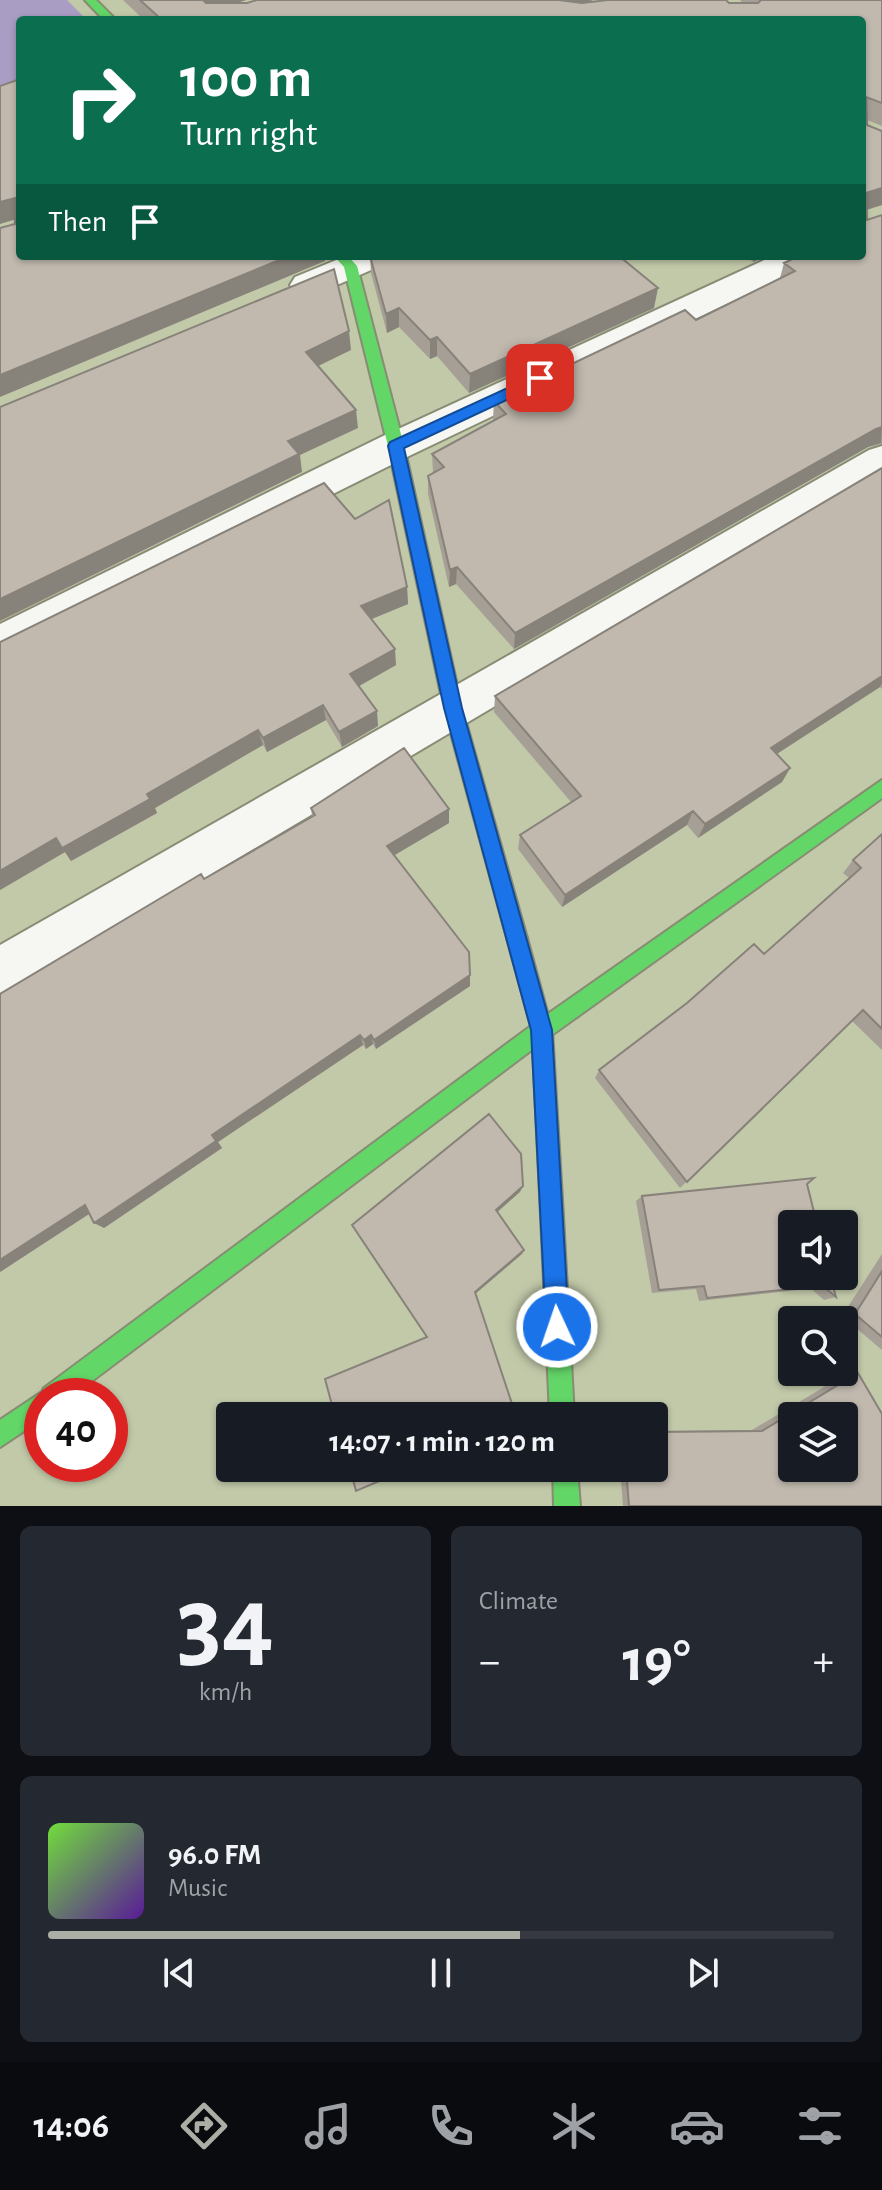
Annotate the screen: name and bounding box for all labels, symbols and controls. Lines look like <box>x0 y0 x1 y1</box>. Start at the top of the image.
icon: right <box>48 48 152 152</box>
text: 100 m <box>180 51 312 107</box>
text: Turn right <box>180 116 317 152</box>
icon: arrive <box>123 200 167 244</box>
text: Then <box>48 207 107 237</box>
pin <box>506 344 574 412</box>
icon: arrive <box>518 356 562 400</box>
map controls <box>778 1210 858 1482</box>
button: sound <box>778 1210 858 1290</box>
position arrow <box>515 1285 599 1369</box>
button: search <box>778 1306 858 1386</box>
speed limit sign: 40 <box>24 1378 128 1482</box>
button: layers <box>778 1402 858 1482</box>
text: 14:07 · 1 min · 120 m <box>329 1427 555 1457</box>
text: 34 <box>177 1573 274 1677</box>
text: Climate <box>479 1588 558 1614</box>
text: 19° <box>622 1632 691 1692</box>
text: − <box>479 1640 500 1684</box>
text: + <box>813 1640 834 1684</box>
text: km/h <box>199 1679 252 1705</box>
text: 96.0 FM <box>168 1840 261 1870</box>
text: Music <box>168 1875 227 1901</box>
icon: previous <box>157 1951 201 1995</box>
icon: pause <box>419 1951 463 1995</box>
icon: next <box>681 1951 725 1995</box>
icon: directions <box>176 2098 232 2154</box>
icon: music <box>300 2098 356 2154</box>
icon: phone <box>423 2098 479 2154</box>
icon: climate <box>546 2098 602 2154</box>
icon: car <box>669 2098 725 2154</box>
icon: filters <box>792 2098 848 2154</box>
text: 14:06 <box>34 2108 109 2144</box>

